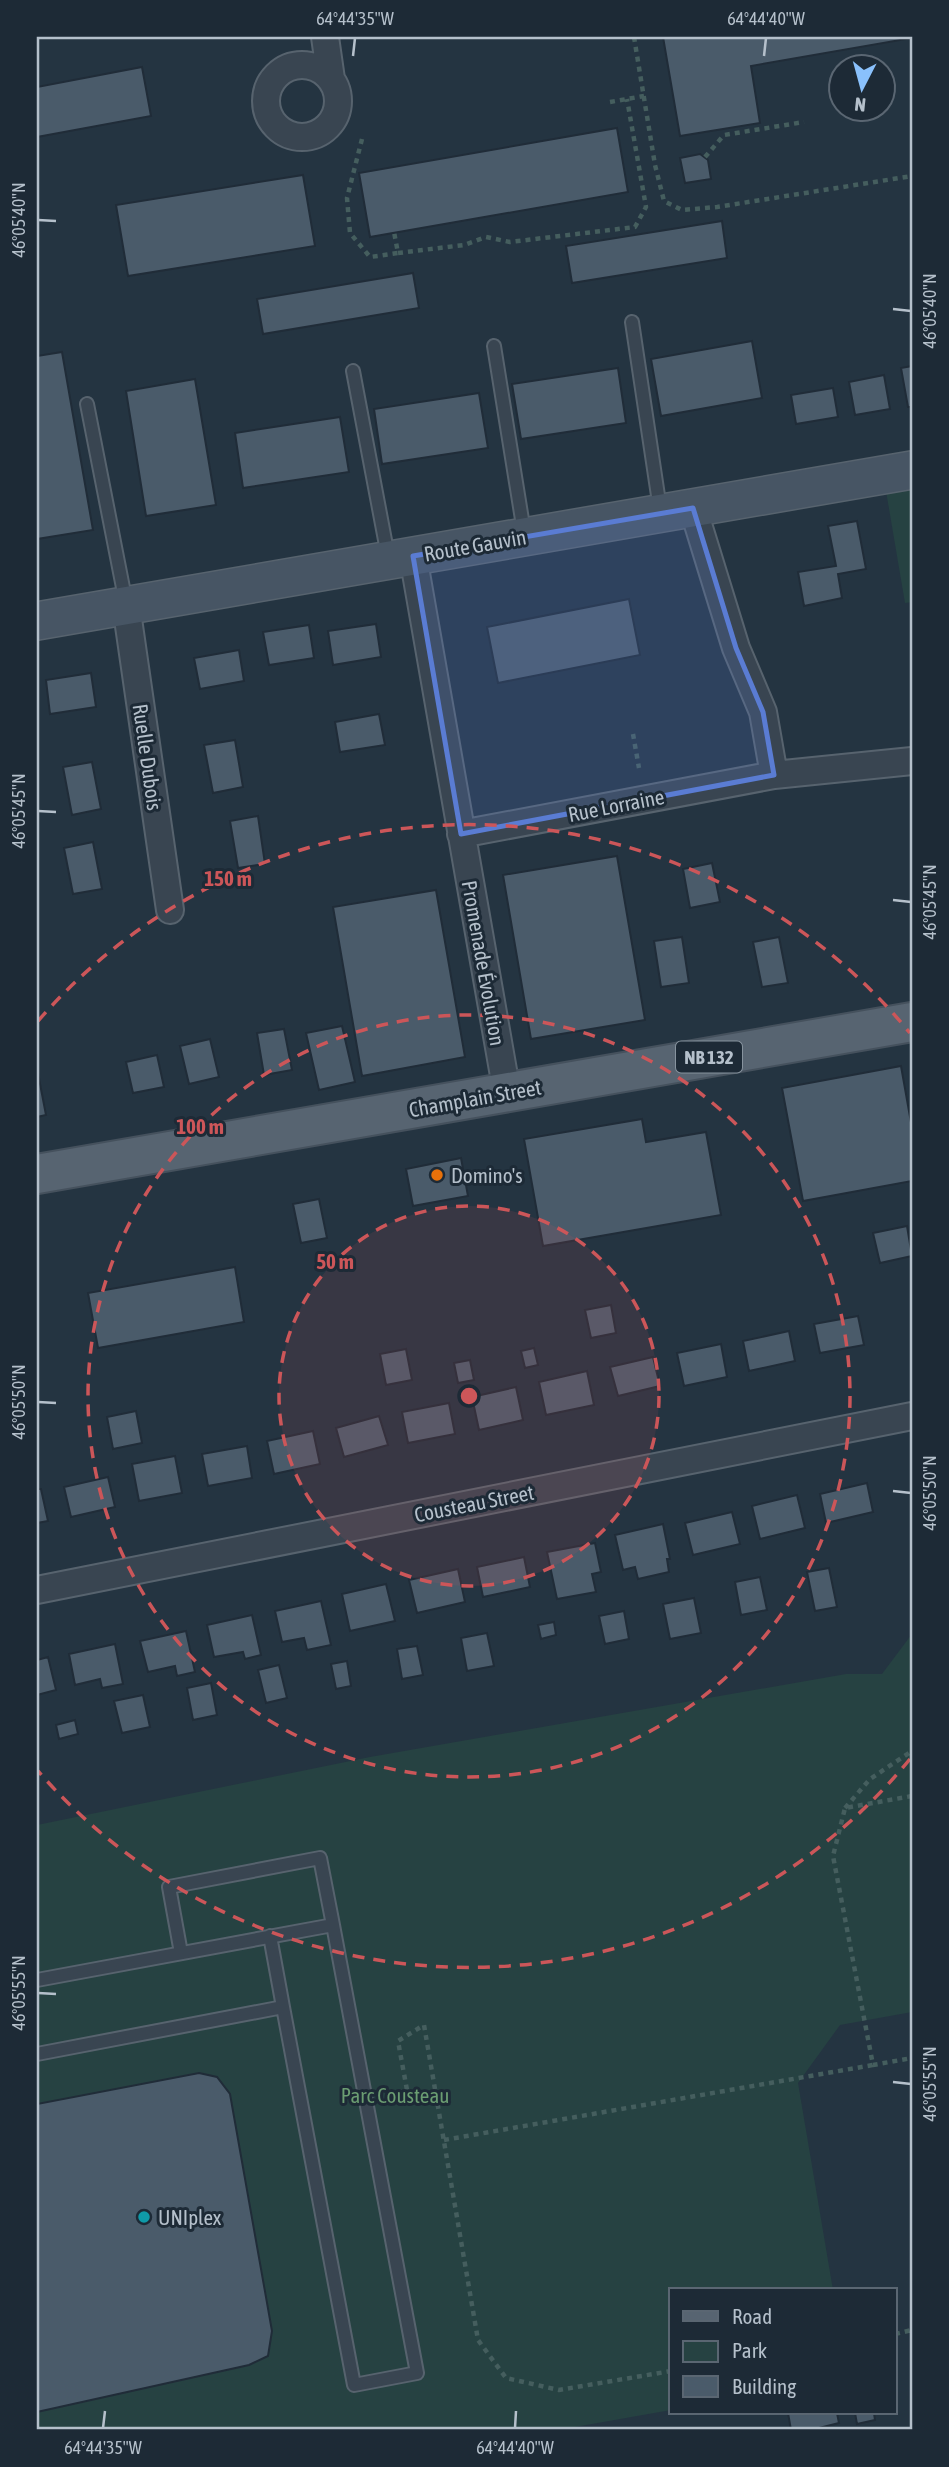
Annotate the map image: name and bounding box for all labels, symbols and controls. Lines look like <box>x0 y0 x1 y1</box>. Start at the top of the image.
text: 64°44'35"W <box>316 8 394 29</box>
text: 64°44'40"W <box>727 8 805 29</box>
north arrow <box>827 52 897 122</box>
text: N <box>853 93 867 116</box>
text: 46°05'40"N <box>8 182 29 258</box>
text: 46°05'40"N <box>919 273 940 349</box>
street label: Route Gauvin <box>422 524 528 566</box>
street label: Ruelle Dubois <box>129 702 167 812</box>
text: 46°05'45"N <box>8 773 29 849</box>
street label: Rue Lorraine <box>566 784 666 826</box>
text: 46°05'45"N <box>919 864 940 940</box>
text: 150 m <box>204 866 252 890</box>
street label: Promenade Évolution <box>458 879 510 1047</box>
road number: NB 132 <box>676 1042 742 1072</box>
street label: Champlain Street <box>407 1075 543 1121</box>
text: 100 m <box>176 1114 224 1138</box>
place label: Domino's <box>451 1163 523 1187</box>
marker: Domino's <box>429 1167 445 1183</box>
text: 50 m <box>316 1249 354 1273</box>
text: 46°05'50"N <box>8 1364 29 1440</box>
centre of rings <box>457 1384 481 1408</box>
text: 46°05'50"N <box>919 1455 940 1531</box>
street label: Cousteau Street <box>412 1480 536 1526</box>
text: 46°05'55"N <box>8 1955 29 2031</box>
text: 46°05'55"N <box>919 2046 940 2122</box>
park label: Parc Cousteau <box>341 2083 449 2107</box>
place label: UNIplex <box>158 2205 222 2229</box>
marker: UNIplex <box>136 2209 152 2225</box>
legend <box>669 2288 897 2414</box>
text: Road <box>732 2304 772 2328</box>
text: Park <box>732 2338 767 2362</box>
text: Building <box>732 2374 796 2398</box>
text: 64°44'35"W <box>64 2437 142 2458</box>
text: 64°44'40"W <box>476 2437 554 2458</box>

